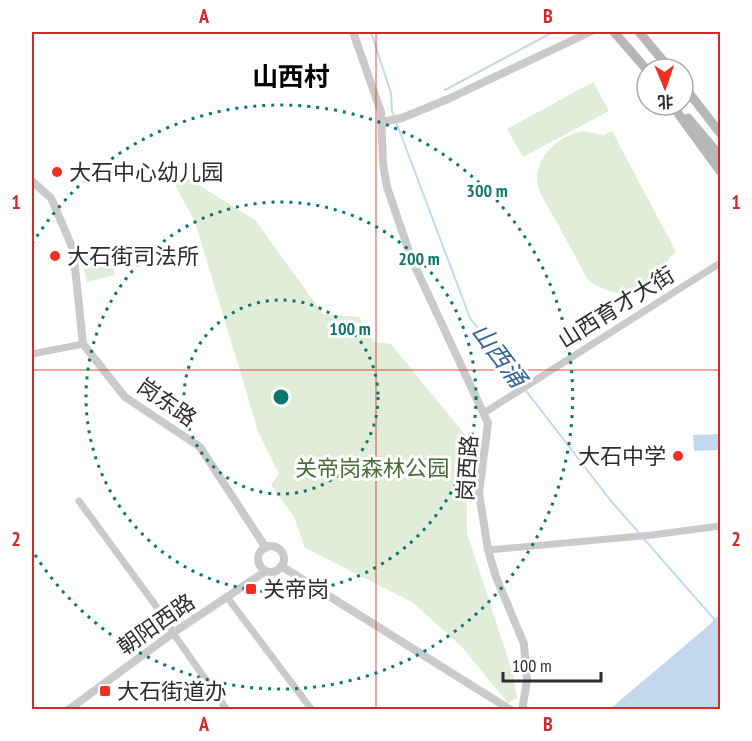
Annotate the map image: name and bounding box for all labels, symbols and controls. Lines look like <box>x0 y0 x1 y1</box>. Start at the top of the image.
text: A <box>198 3 210 29</box>
text: B <box>543 3 553 29</box>
north arrow <box>635 57 695 117</box>
district label: 山西村 <box>252 60 330 93</box>
text: 北 <box>657 92 674 112</box>
place label: 大石中心幼儿园 <box>69 158 223 186</box>
marker: 大石中心幼儿园 <box>50 165 64 179</box>
text: 300 m <box>466 179 508 202</box>
text: 1 <box>11 189 21 215</box>
text: 1 <box>731 189 741 215</box>
place label: 大石街司法所 <box>67 242 199 270</box>
text: 200 m <box>398 247 440 270</box>
marker: 大石街司法所 <box>48 249 62 263</box>
street label: 山西育才大街 <box>553 260 679 354</box>
text: 100 m <box>329 317 371 340</box>
water label: 山西涌 <box>465 317 535 395</box>
street label: 岗东路 <box>132 372 202 432</box>
centre of rings <box>271 387 291 407</box>
street label: 岗西路 <box>451 434 483 502</box>
place label: 大石中学 <box>578 442 666 470</box>
marker: 大石中学 <box>671 449 685 463</box>
park label: 关帝岗森林公园 <box>295 454 449 482</box>
text: 2 <box>11 526 21 552</box>
text: 2 <box>731 526 741 552</box>
place label: 关帝岗 <box>263 575 329 603</box>
marker: 关帝岗 <box>244 582 258 596</box>
street label: 朝阳西路 <box>112 587 200 661</box>
scale bar <box>503 645 600 683</box>
text: 100 m <box>512 654 552 677</box>
place label: 大石街道办 <box>117 677 227 705</box>
marker: 大石街道办 <box>98 684 112 698</box>
text: A <box>198 711 210 737</box>
text: B <box>543 711 553 737</box>

